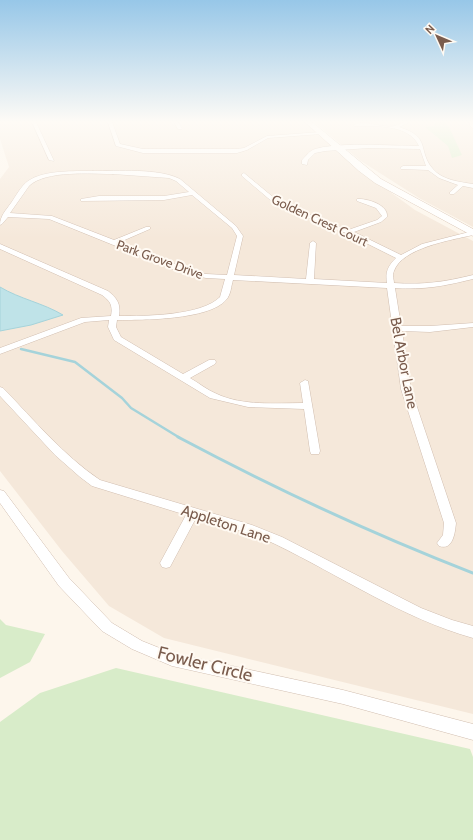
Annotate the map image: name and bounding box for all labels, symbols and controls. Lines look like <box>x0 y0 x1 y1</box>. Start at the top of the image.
north arrow <box>417 16 457 56</box>
text: N <box>422 21 438 37</box>
street label: Golden Crest Court <box>269 191 371 250</box>
street label: Park Grove Drive <box>115 236 206 282</box>
street label: Bel Arbor Lane <box>386 316 422 411</box>
street label: Appleton Lane <box>179 501 273 547</box>
street label: Fowler Circle <box>155 642 255 686</box>

